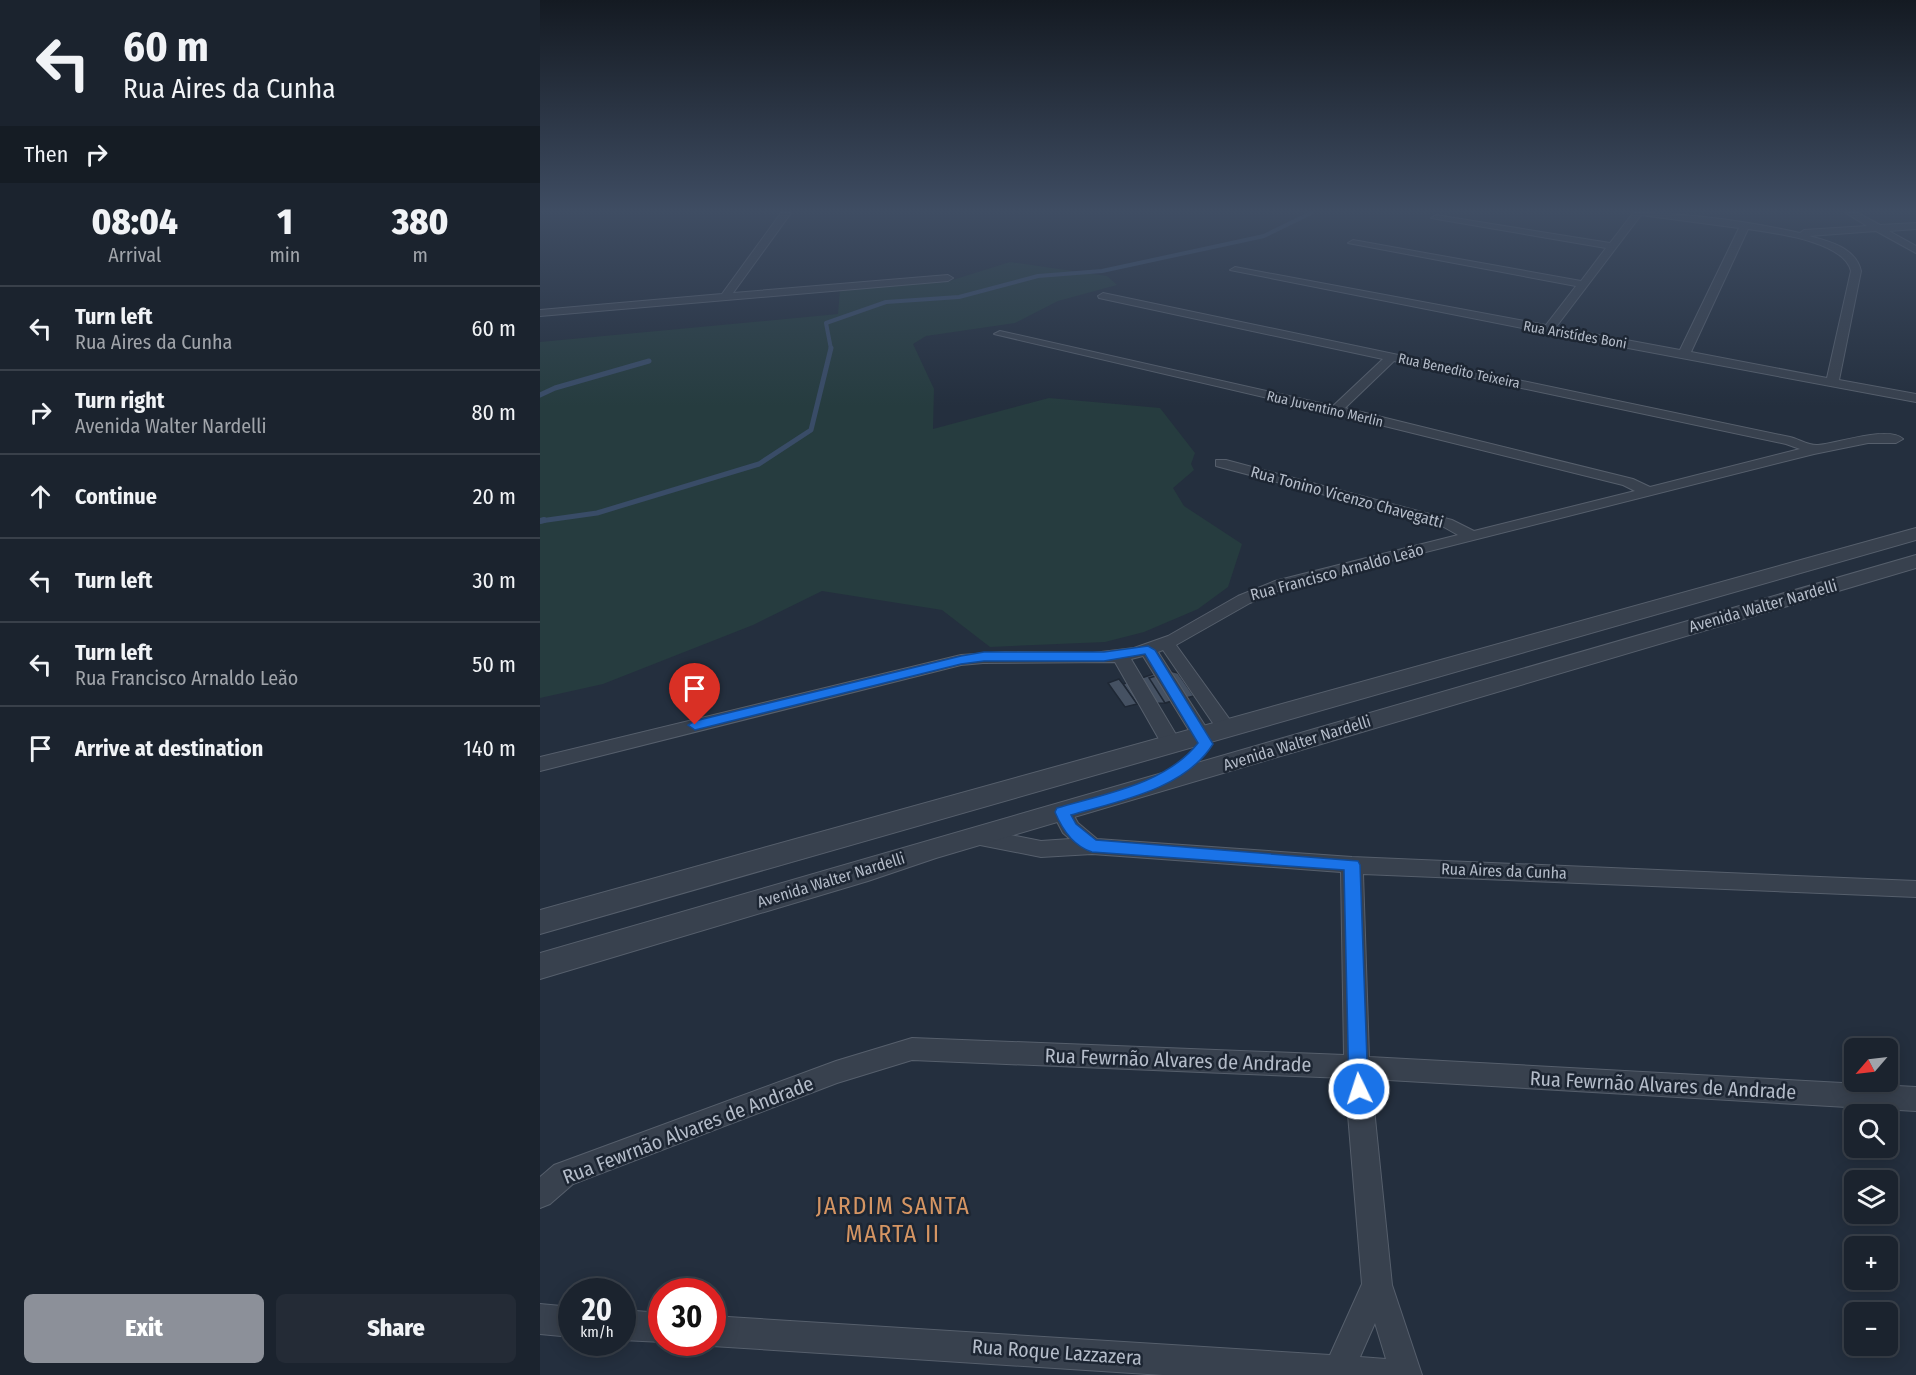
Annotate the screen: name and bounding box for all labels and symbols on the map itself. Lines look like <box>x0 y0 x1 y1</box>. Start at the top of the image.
street label: Rua Aristídes Boni <box>1522 318 1628 352</box>
street label: Rua Benedito Teixeira <box>1397 350 1522 392</box>
street label: Rua Juventino Merlin <box>1265 387 1385 431</box>
street label: Rua Tonino Vicenzo Chavegatti <box>1249 462 1445 532</box>
street label: Rua Francisco Arnaldo Leão <box>1248 540 1426 604</box>
street label: Avenida Walter Nardelli <box>1687 576 1839 636</box>
pin <box>669 663 720 725</box>
street label: Avenida Walter Nardelli <box>1221 712 1373 774</box>
street label: Avenida Walter Nardelli <box>755 849 907 911</box>
street label: Rua Aires da Cunha <box>1441 859 1567 883</box>
north arrow <box>1844 1038 1898 1092</box>
street label: Rua Fewrnão Alvares de Andrade <box>1044 1043 1312 1077</box>
position arrow <box>1327 1057 1391 1121</box>
street label: Rua Fewrnão Alvares de Andrade <box>1529 1066 1797 1104</box>
street label: Rua Fewrnão Alvares de Andrade <box>559 1071 817 1189</box>
district label: JARDIM SANTA MARTA II <box>816 1192 970 1248</box>
speed limit sign: 30 <box>648 1278 726 1356</box>
street label: Rua Roque Lazzazera <box>971 1334 1143 1370</box>

